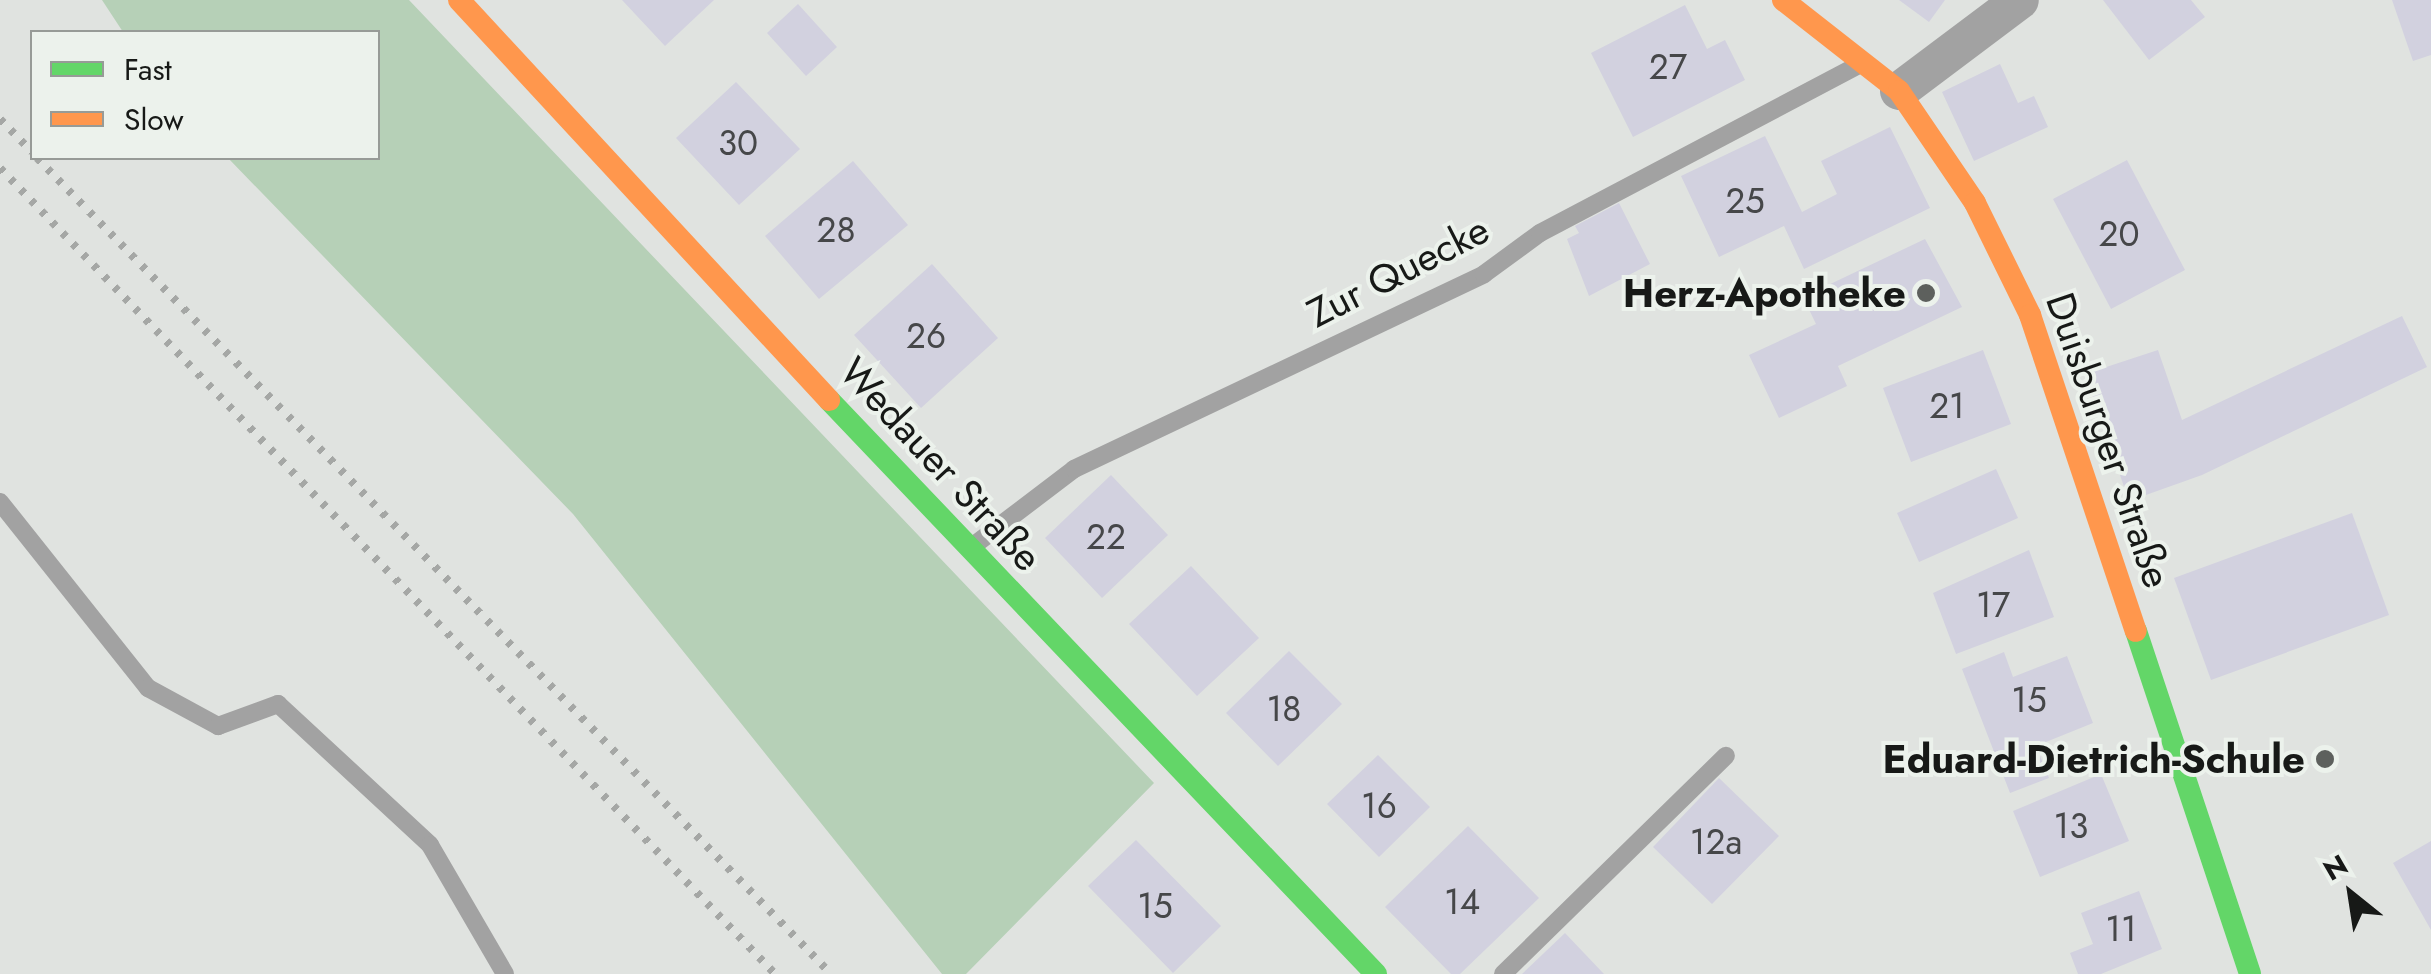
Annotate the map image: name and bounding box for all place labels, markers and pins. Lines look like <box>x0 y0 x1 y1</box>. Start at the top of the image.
place label: Herz-Apotheke <box>1623 269 1906 317</box>
marker: Herz-Apotheke <box>1915 282 1937 304</box>
place label: Eduard-Dietrich-Schule <box>1883 735 2305 783</box>
marker: Eduard-Dietrich-Schule <box>2314 748 2336 770</box>

